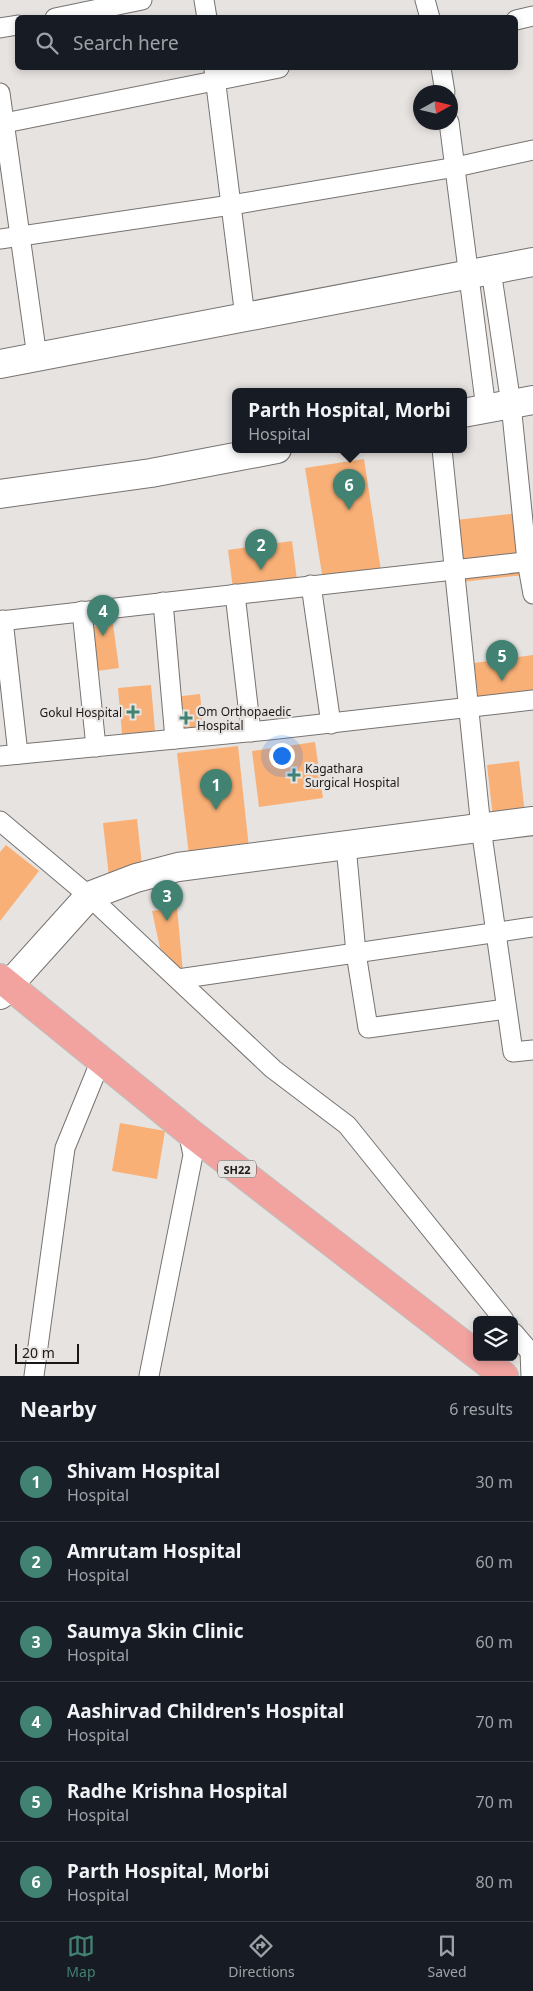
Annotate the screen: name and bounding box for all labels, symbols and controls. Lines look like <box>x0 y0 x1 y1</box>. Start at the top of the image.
search box <box>15 15 518 70</box>
icon: search <box>33 29 61 57</box>
text: Search here <box>73 30 179 56</box>
north arrow <box>413 85 458 130</box>
popup <box>232 388 467 453</box>
text: Parth Hospital, Morbi <box>248 397 451 423</box>
text: Hospital <box>248 423 310 445</box>
pin: 6 <box>333 469 365 510</box>
pin: 2 <box>245 529 277 570</box>
pin: 4 <box>87 595 119 636</box>
pin: 5 <box>486 640 518 681</box>
place label: Om Orthopaedic Hospital <box>197 703 291 734</box>
place label: Gokul Hospital <box>39 704 122 721</box>
marker: Gokul Hospital <box>126 705 140 719</box>
marker: Om Orthopaedic Hospital <box>179 711 193 725</box>
your location <box>269 743 295 769</box>
place label: Kagathara Surgical Hospital <box>305 760 400 791</box>
marker: Kagathara Surgical Hospital <box>287 768 301 782</box>
pin: 1 <box>200 769 232 810</box>
pin: 3 <box>151 880 183 921</box>
road number: SH22 <box>218 1160 256 1178</box>
map controls <box>473 1316 518 1361</box>
button: layers <box>473 1316 518 1361</box>
scale bar <box>15 1341 79 1364</box>
text: 20 m <box>22 1343 55 1362</box>
text: Nearby <box>20 1395 96 1423</box>
text: 6 results <box>449 1398 513 1420</box>
text: Shivam Hospital <box>67 1458 220 1484</box>
text: 1 <box>31 1471 41 1493</box>
text: 30 m <box>476 1471 513 1493</box>
text: Hospital <box>67 1484 129 1506</box>
text: Amrutam Hospital <box>67 1538 242 1564</box>
text: 2 <box>31 1551 41 1573</box>
text: 60 m <box>476 1551 513 1573</box>
text: Hospital <box>67 1564 129 1586</box>
text: Saumya Skin Clinic <box>67 1618 244 1644</box>
text: 3 <box>31 1631 41 1653</box>
text: 60 m <box>476 1631 513 1653</box>
text: Hospital <box>67 1644 129 1666</box>
text: Aashirvad Children's Hospital <box>67 1698 344 1724</box>
text: 4 <box>31 1711 41 1733</box>
text: 70 m <box>476 1711 513 1733</box>
text: Hospital <box>67 1724 129 1746</box>
text: Radhe Krishna Hospital <box>67 1778 288 1804</box>
text: 5 <box>31 1791 41 1813</box>
text: 70 m <box>476 1791 513 1813</box>
text: Hospital <box>67 1804 129 1826</box>
text: Parth Hospital, Morbi <box>67 1858 269 1884</box>
text: 6 <box>31 1871 41 1893</box>
text: 80 m <box>476 1871 513 1893</box>
text: Hospital <box>67 1884 129 1906</box>
tab: Map <box>66 1932 96 1981</box>
tab: Directions <box>228 1932 295 1981</box>
tab: Saved <box>427 1932 467 1981</box>

